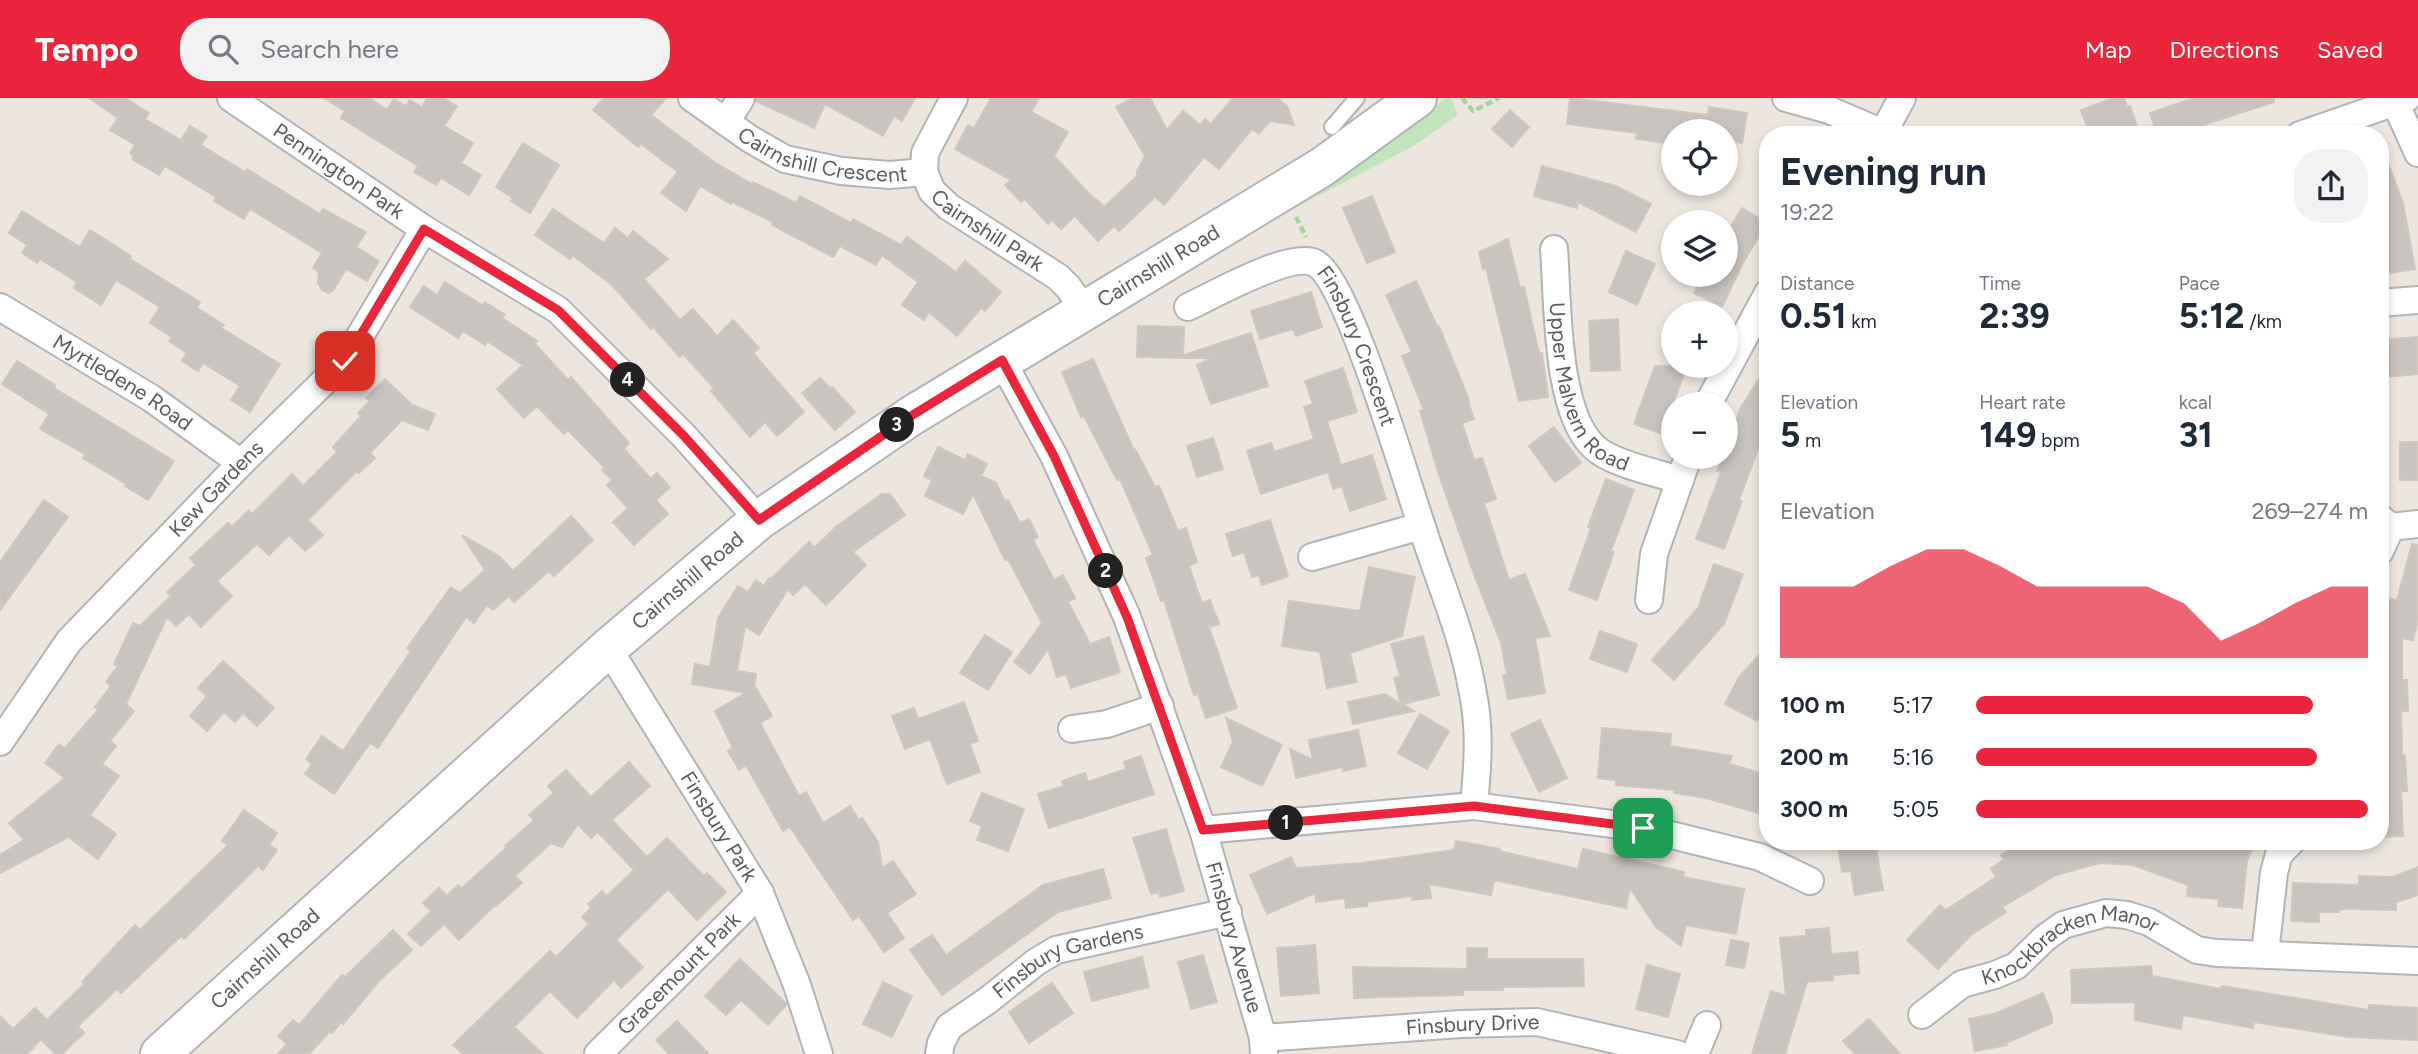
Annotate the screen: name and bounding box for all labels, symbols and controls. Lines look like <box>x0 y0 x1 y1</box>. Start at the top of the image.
search box <box>180 18 670 81</box>
text: Tempo <box>35 30 138 69</box>
icon: search <box>204 30 242 68</box>
text: Search here <box>260 33 399 65</box>
text: Map <box>2085 35 2131 64</box>
text: Directions <box>2169 35 2279 64</box>
text: Saved <box>2317 35 2383 64</box>
street label: Pennington Park <box>269 117 410 224</box>
map controls <box>1661 119 1738 469</box>
button: locate <box>1661 119 1738 196</box>
street label: Cairnshill Crescent <box>733 121 908 187</box>
text: Evening run <box>1780 149 1987 195</box>
button: share <box>2294 149 2368 223</box>
street label: Cairnshill Park <box>926 184 1049 277</box>
text: 19:22 <box>1780 198 1834 226</box>
button: layers <box>1661 210 1738 287</box>
street label: Cairnshill Road <box>1092 219 1224 312</box>
street label: Finsbury Crescent <box>1312 260 1401 429</box>
text: Distance <box>1780 272 1854 295</box>
text: Time <box>1979 272 2021 295</box>
text: Pace <box>2179 272 2220 295</box>
text: 0.51 <box>1780 295 1846 337</box>
text: 2:39 <box>1979 295 2050 337</box>
text: 5:12 <box>2179 295 2245 337</box>
street label: Upper Malvern Road <box>1545 301 1633 476</box>
button: + <box>1661 301 1738 378</box>
text: km <box>1846 310 1877 333</box>
text: /km <box>2245 310 2282 333</box>
street label: Myrtledene Road <box>48 329 197 436</box>
pin <box>315 331 375 391</box>
icon: check <box>326 342 364 380</box>
pin: 4 <box>610 362 646 398</box>
text: 4 <box>621 368 634 391</box>
text: Elevation <box>1780 391 1858 414</box>
text: Heart rate <box>1979 391 2066 414</box>
text: kcal <box>2179 391 2212 414</box>
button: − <box>1661 392 1738 469</box>
pin: 3 <box>880 408 914 442</box>
text: 3 <box>891 413 902 436</box>
text: 5 <box>1780 414 1800 456</box>
text: 149 <box>1979 414 2037 456</box>
text: 31 <box>2179 414 2213 456</box>
text: m <box>1800 429 1821 452</box>
text: bpm <box>2037 429 2080 452</box>
street label: Kew Gardens <box>163 435 268 542</box>
text: Elevation <box>1780 497 1875 525</box>
text: 269–274 m <box>2252 497 2368 525</box>
street label: Cairnshill Road <box>626 526 748 635</box>
pin: 2 <box>1088 554 1124 588</box>
text: 2 <box>1100 559 1111 582</box>
text: 100 m <box>1780 691 1845 719</box>
text: 5:17 <box>1892 691 1933 719</box>
text: 200 m <box>1780 743 1849 771</box>
text: 5:16 <box>1892 743 1934 771</box>
street label: Finsbury Park <box>676 766 763 887</box>
text: 300 m <box>1780 795 1848 823</box>
text: 5:05 <box>1892 795 1939 823</box>
pin <box>1613 798 1673 858</box>
pin: 1 <box>1268 806 1304 840</box>
icon: arrive <box>1624 809 1662 847</box>
text: 1 <box>1281 811 1290 834</box>
street label: Finsbury Avenue <box>1201 859 1268 1016</box>
street label: Knockbracken Manor <box>1978 900 2164 990</box>
street label: Cairnshill Road <box>205 902 325 1014</box>
street label: Gracemount Park <box>612 906 746 1040</box>
street label: Finsbury Gardens <box>987 918 1146 1004</box>
street label: Finsbury Drive <box>1405 1009 1540 1040</box>

